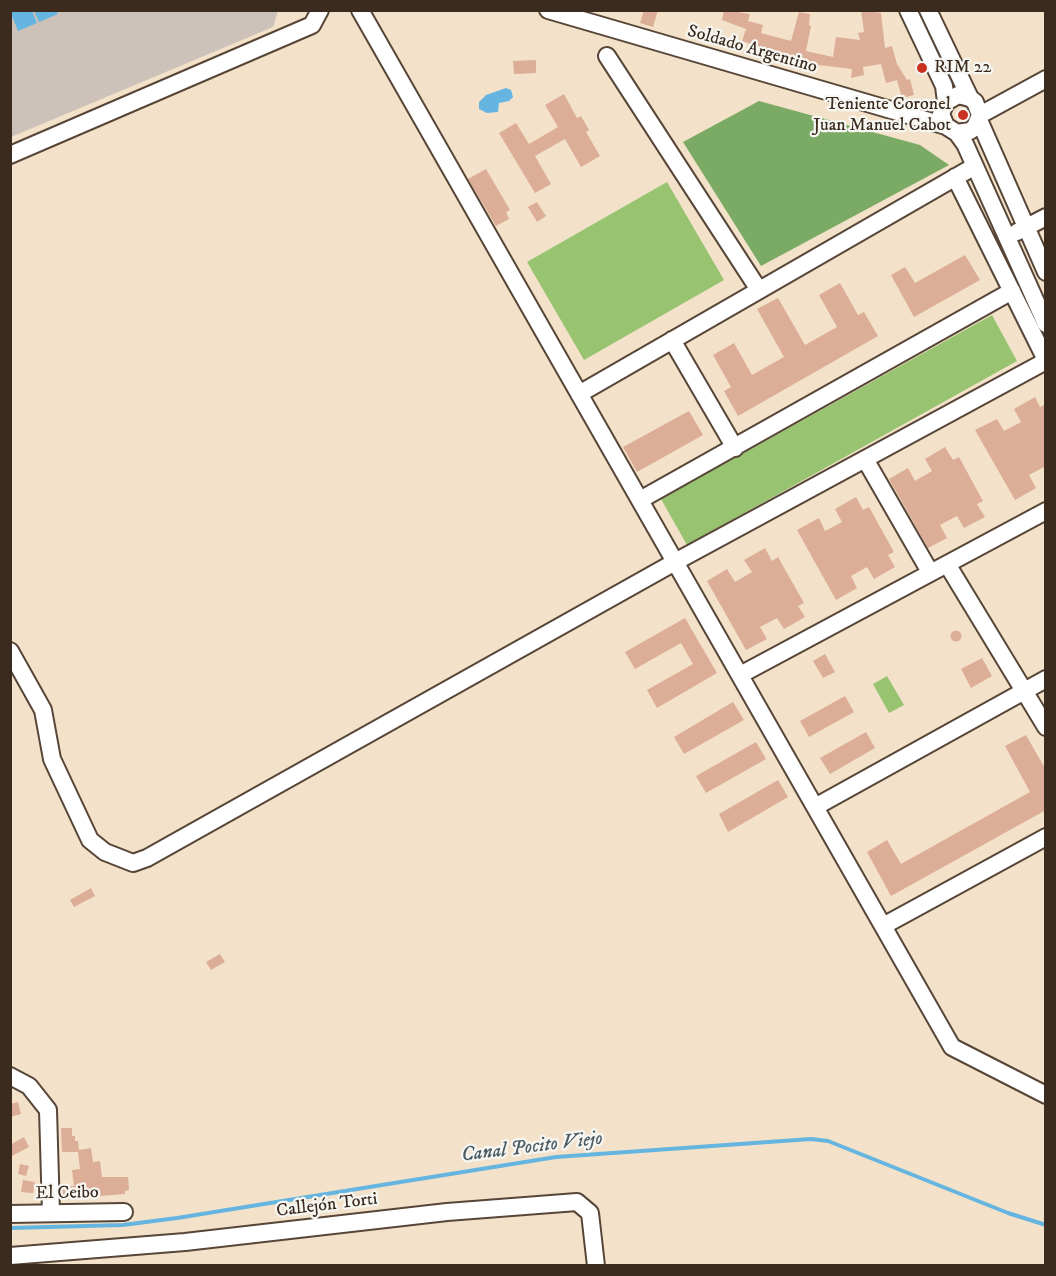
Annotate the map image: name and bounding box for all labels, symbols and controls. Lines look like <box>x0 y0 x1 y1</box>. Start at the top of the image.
street label: Soldado Argentino <box>685 21 819 79</box>
place label: RIM 22 <box>934 57 991 79</box>
marker: RIM 22 <box>915 61 929 75</box>
place label: Teniente Coronel Juan Manuel Cabot <box>813 94 951 136</box>
marker: Teniente Coronel Juan Manuel Cabot <box>956 108 970 122</box>
water label: Canal Pocito Viejo <box>460 1127 604 1169</box>
street label: El Ceibo <box>35 1183 99 1205</box>
street label: Callejón Torti <box>275 1189 379 1223</box>

